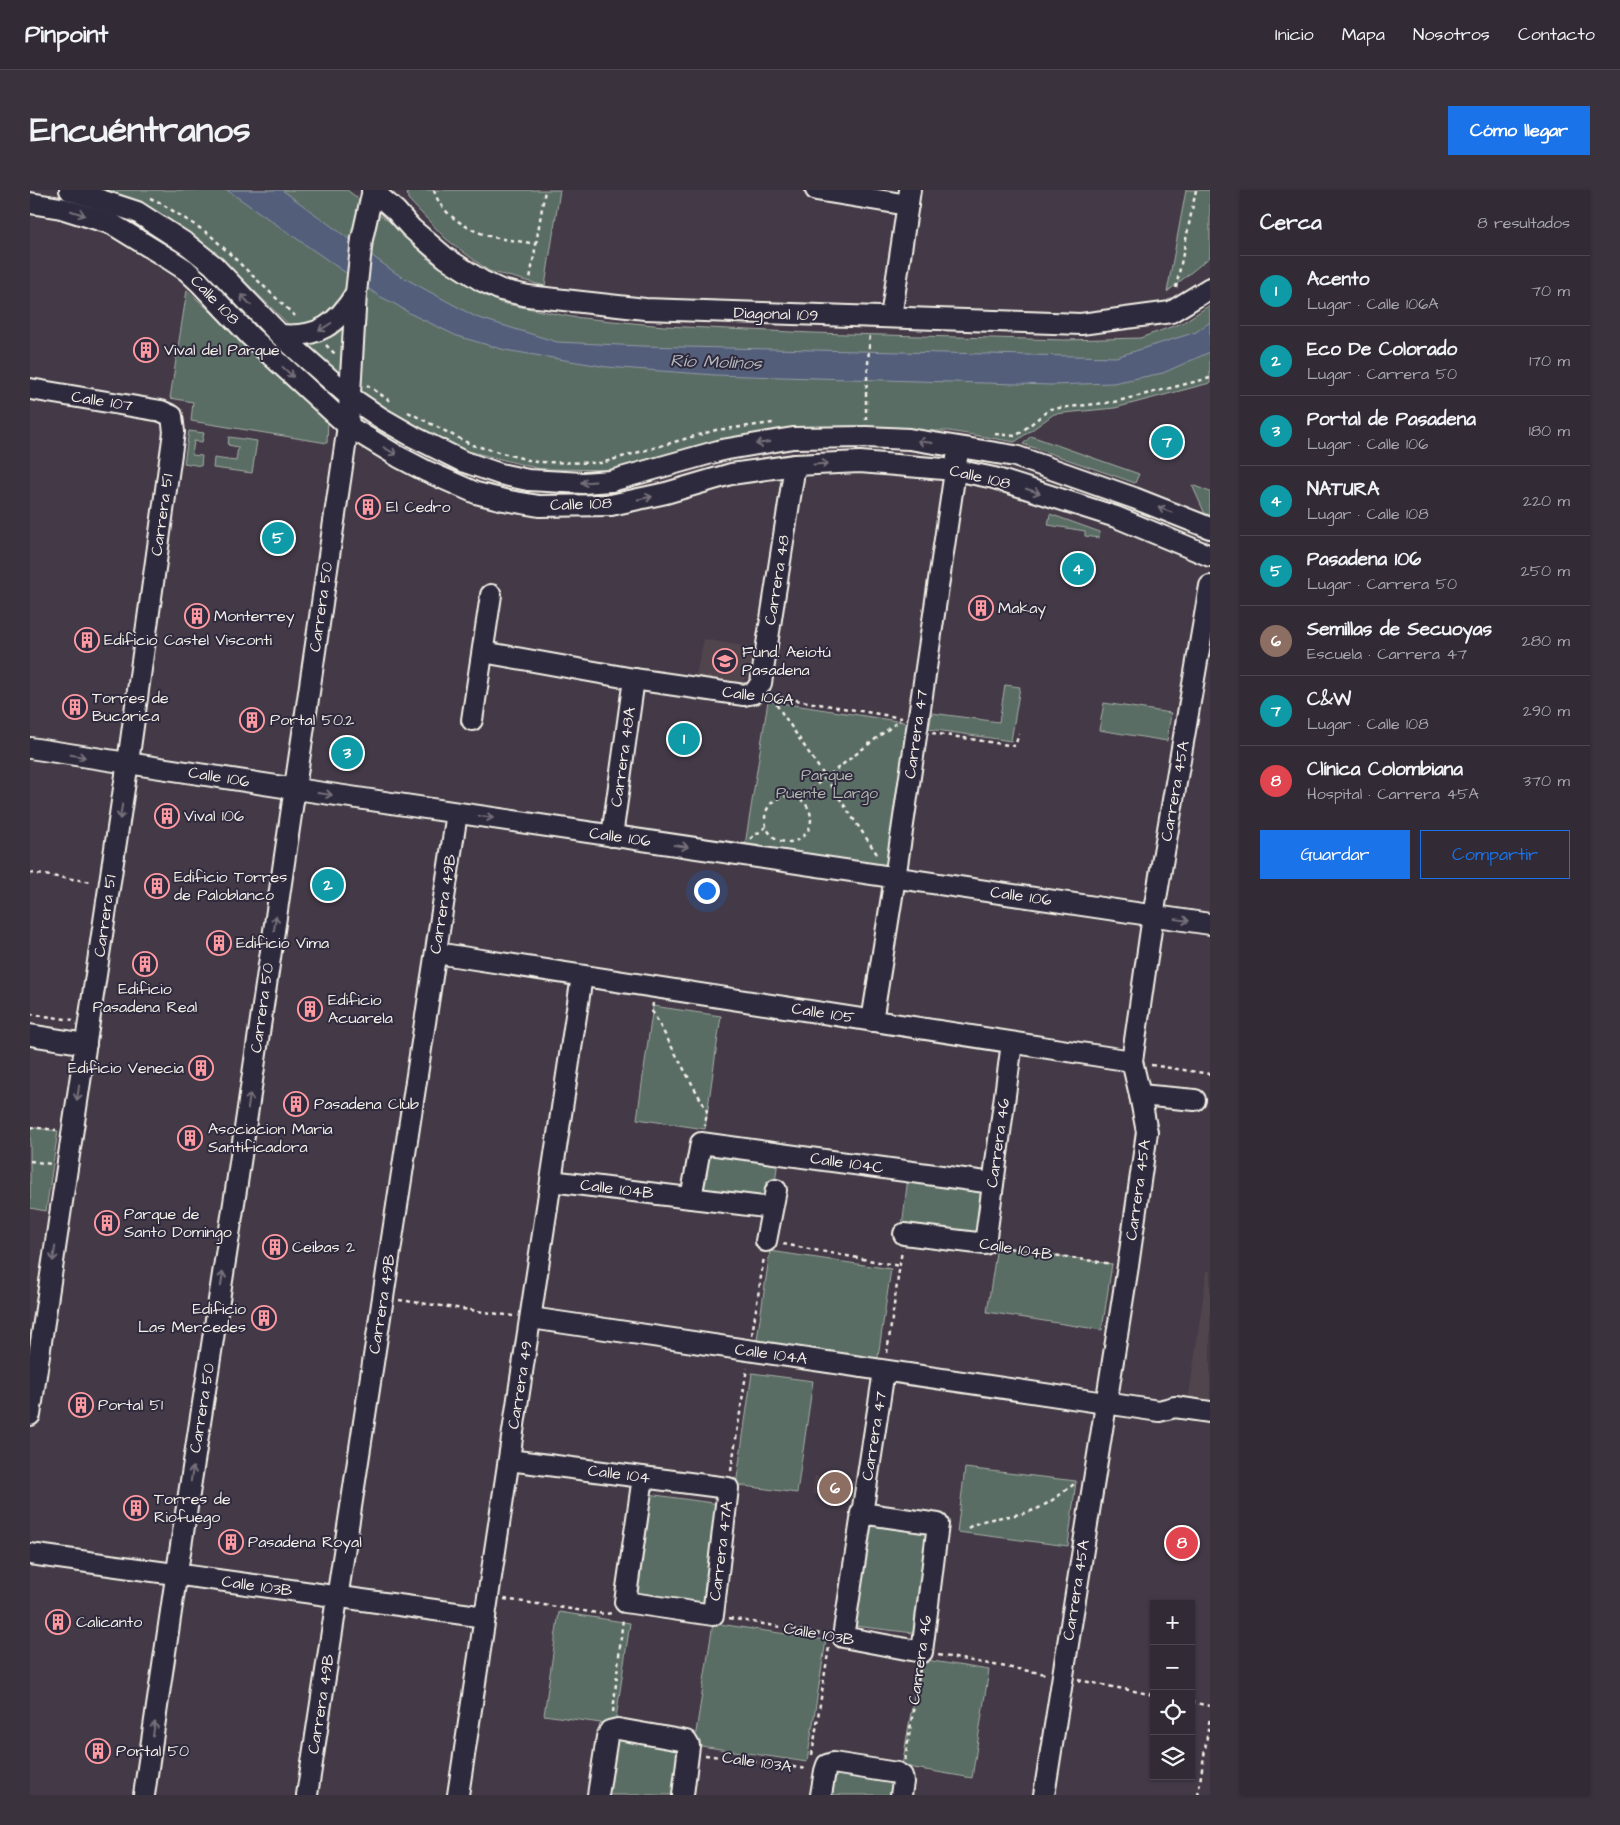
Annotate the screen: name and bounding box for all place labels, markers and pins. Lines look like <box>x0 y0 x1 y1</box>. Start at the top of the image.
building icon: Vival del Parque <box>133 337 159 363</box>
place label: Vival del Parque <box>164 339 280 361</box>
pin: 7 <box>1151 423 1183 461</box>
building icon: El Cedro <box>355 494 381 520</box>
place label: El Cedro <box>386 496 450 518</box>
pin: 5 <box>262 519 294 557</box>
pin: 4 <box>1062 550 1094 588</box>
building icon: Makay <box>968 595 994 621</box>
place label: Makay <box>998 597 1046 620</box>
building icon: Monterrey <box>184 603 210 629</box>
place label: Monterrey <box>214 605 295 628</box>
building icon: Edificio Castel Visconti <box>74 627 100 653</box>
place label: Edificio Castel Visconti <box>104 629 273 651</box>
place label: Fund. Aeiotú Pasadena <box>742 641 831 681</box>
school or university icon: Fund. Aeiotú Pasadena <box>712 648 738 674</box>
place label: Torres de Bucarica <box>92 687 169 727</box>
building icon: Torres de Bucarica <box>62 694 88 720</box>
building icon: Portal 50.2 <box>239 707 265 733</box>
place label: Portal 50.2 <box>270 709 354 731</box>
pin: 1 <box>668 720 700 758</box>
pin: 3 <box>331 734 363 772</box>
building icon: Vival 106 <box>154 803 180 829</box>
place label: Vival 106 <box>184 805 244 827</box>
place label: Edificio Torres de Paloblanco <box>174 866 287 906</box>
pin: 2 <box>312 866 344 904</box>
building icon: Edificio Torres de Paloblanco <box>144 873 170 899</box>
building icon: Edificio Vima <box>206 930 232 956</box>
place label: Edificio Vima <box>236 932 329 954</box>
building icon: Edificio Pasadena Real <box>132 951 158 977</box>
place label: Edificio Pasadena Real <box>93 978 197 1018</box>
place label: Edificio Acuarela <box>328 989 393 1029</box>
building icon: Edificio Acuarela <box>297 996 323 1022</box>
building icon: Edificio Venecia <box>188 1055 214 1081</box>
place label: Edificio Venecia <box>68 1057 184 1079</box>
building icon: Pasadena Club <box>283 1091 309 1117</box>
place label: Pasadena Club <box>314 1093 419 1115</box>
place label: Asociacion Maria Santificadora <box>208 1118 333 1158</box>
building icon: Asociacion Maria Santificadora <box>177 1125 203 1151</box>
place label: Parque de Santo Domingo <box>124 1203 232 1244</box>
building icon: Parque de Santo Domingo <box>94 1210 120 1236</box>
building icon: Ceibas 2 <box>262 1234 288 1260</box>
place label: Ceibas 2 <box>292 1236 355 1258</box>
place label: Edificio Las Mercedes <box>138 1298 246 1338</box>
building icon: Edificio Las Mercedes <box>251 1305 277 1331</box>
building icon: Portal 51 <box>68 1392 94 1418</box>
place label: Portal 51 <box>98 1394 163 1416</box>
pin: 6 <box>819 1469 851 1507</box>
place label: Torres de Riofuego <box>154 1488 231 1529</box>
building icon: Torres de Riofuego <box>123 1495 149 1521</box>
pin: 8 <box>1166 1524 1198 1562</box>
building icon: Pasadena Royal <box>218 1529 244 1555</box>
place label: Pasadena Royal <box>248 1531 362 1554</box>
building icon: Calicanto <box>45 1609 71 1635</box>
place label: Calicanto <box>76 1611 142 1633</box>
building icon: Portal 50 <box>85 1738 111 1764</box>
place label: Portal 50 <box>116 1740 189 1762</box>

